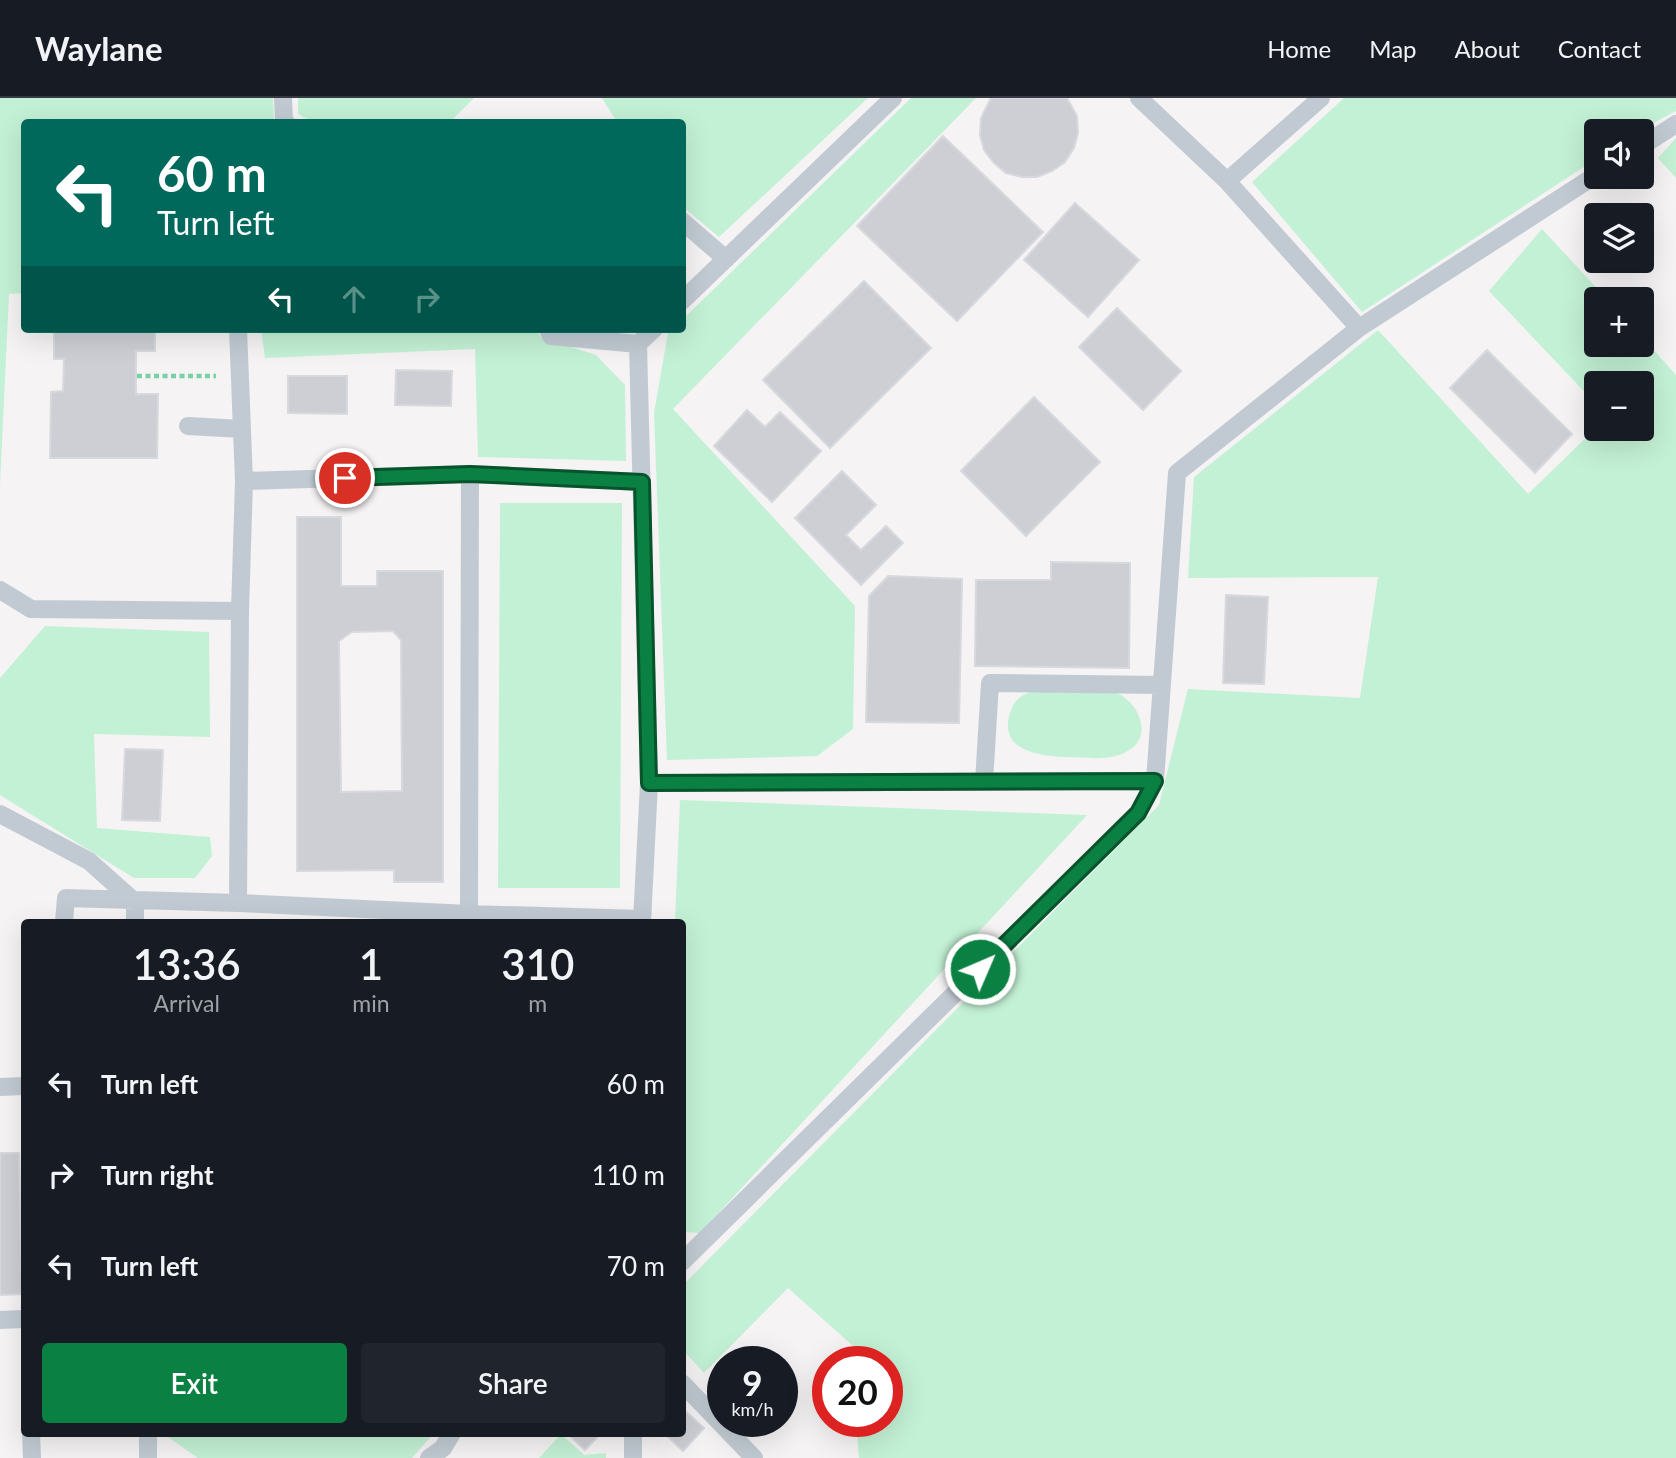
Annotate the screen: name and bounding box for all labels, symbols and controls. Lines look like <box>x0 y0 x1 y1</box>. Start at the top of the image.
text: Waylane <box>35 28 163 68</box>
text: Home <box>1267 34 1331 63</box>
text: Map <box>1369 34 1417 63</box>
text: About <box>1455 34 1520 63</box>
text: Contact <box>1558 34 1641 63</box>
map controls <box>1584 119 1654 441</box>
button: sound <box>1584 119 1654 189</box>
text: 60 m <box>157 144 267 202</box>
icon: left <box>42 147 133 238</box>
text: Turn left <box>157 203 274 242</box>
button: layers <box>1584 203 1654 273</box>
icon: left <box>262 280 300 318</box>
icon: ahead <box>335 280 373 318</box>
icon: right <box>408 280 446 318</box>
button: + <box>1584 287 1654 357</box>
button: − <box>1584 371 1654 441</box>
pin <box>315 448 375 508</box>
icon: arrive <box>326 459 364 497</box>
position arrow <box>943 932 1017 1006</box>
text: 13:36 <box>133 939 241 989</box>
text: 1 <box>359 939 383 989</box>
text: 310 <box>501 939 574 989</box>
text: Arrival <box>154 989 220 1017</box>
text: min <box>352 989 390 1017</box>
text: m <box>528 989 547 1017</box>
icon: left <box>42 1065 80 1103</box>
text: Turn left <box>101 1068 198 1100</box>
text: 60 m <box>607 1068 665 1100</box>
icon: right <box>42 1156 80 1194</box>
text: Turn right <box>101 1159 214 1191</box>
text: 110 m <box>592 1159 665 1191</box>
icon: left <box>42 1247 80 1285</box>
text: Turn left <box>101 1250 198 1282</box>
text: 70 m <box>607 1250 665 1282</box>
button: Exit <box>42 1343 347 1423</box>
button: Share <box>361 1343 665 1423</box>
speed limit sign: 20 <box>812 1346 903 1437</box>
text: 9 <box>742 1361 763 1403</box>
text: km/h <box>731 1398 774 1420</box>

